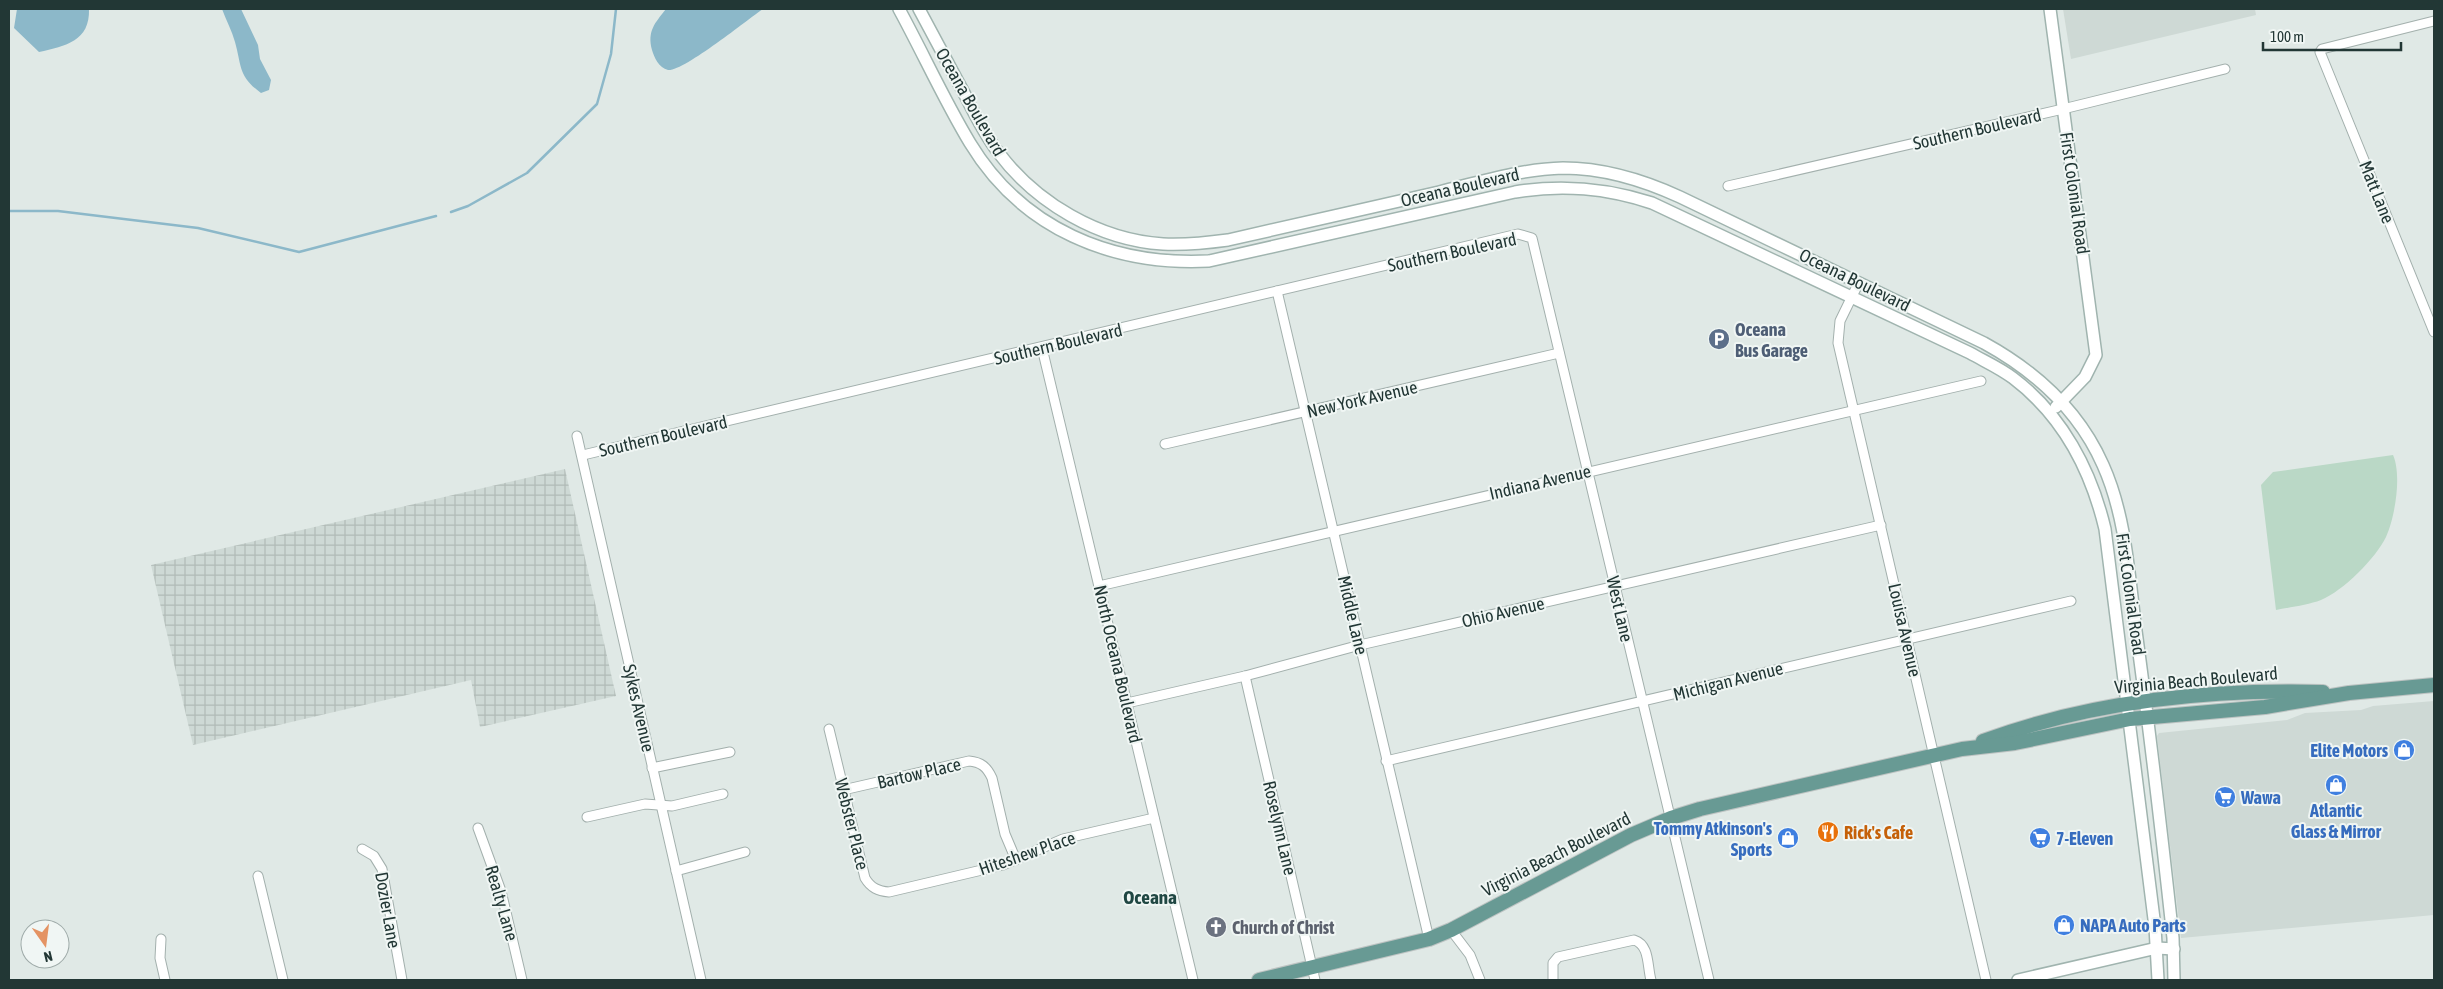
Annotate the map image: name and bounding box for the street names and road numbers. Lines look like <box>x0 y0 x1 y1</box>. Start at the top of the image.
street label: Oceana Boulevard <box>932 44 1010 160</box>
street label: Southern Boulevard <box>1911 104 2043 154</box>
street label: First Colonial Road <box>2056 131 2094 255</box>
street label: Matt Lane <box>2355 158 2399 226</box>
street label: Oceana Boulevard <box>1399 163 1521 211</box>
street label: Southern Boulevard <box>1386 228 1518 276</box>
street label: Oceana Boulevard <box>1796 244 1914 316</box>
street label: Southern Boulevard <box>992 319 1124 369</box>
street label: New York Avenue <box>1305 376 1419 422</box>
street label: Southern Boulevard <box>597 411 729 461</box>
street label: Indiana Avenue <box>1487 460 1593 504</box>
street label: First Colonial Road <box>2112 532 2150 656</box>
street label: Middle Lane <box>1334 573 1372 657</box>
street label: West Lane <box>1602 574 1638 644</box>
street label: Louisa Avenue <box>1884 581 1926 679</box>
street label: North Oceana Boulevard <box>1090 583 1146 745</box>
street label: Ohio Avenue <box>1460 592 1546 632</box>
street label: Michigan Avenue <box>1671 657 1785 705</box>
street label: Sykes Avenue <box>619 662 659 754</box>
street label: Virginia Beach Boulevard <box>2113 662 2279 698</box>
street label: Bartow Place <box>875 753 963 793</box>
street label: Webster Place <box>831 776 873 872</box>
street label: Roselynn Lane <box>1259 779 1301 877</box>
street label: Virginia Beach Boulevard <box>1478 807 1634 901</box>
street label: Hiteshew Place <box>976 827 1078 879</box>
street label: Realty Lane <box>481 863 523 943</box>
street label: Dozier Lane <box>371 870 405 950</box>

